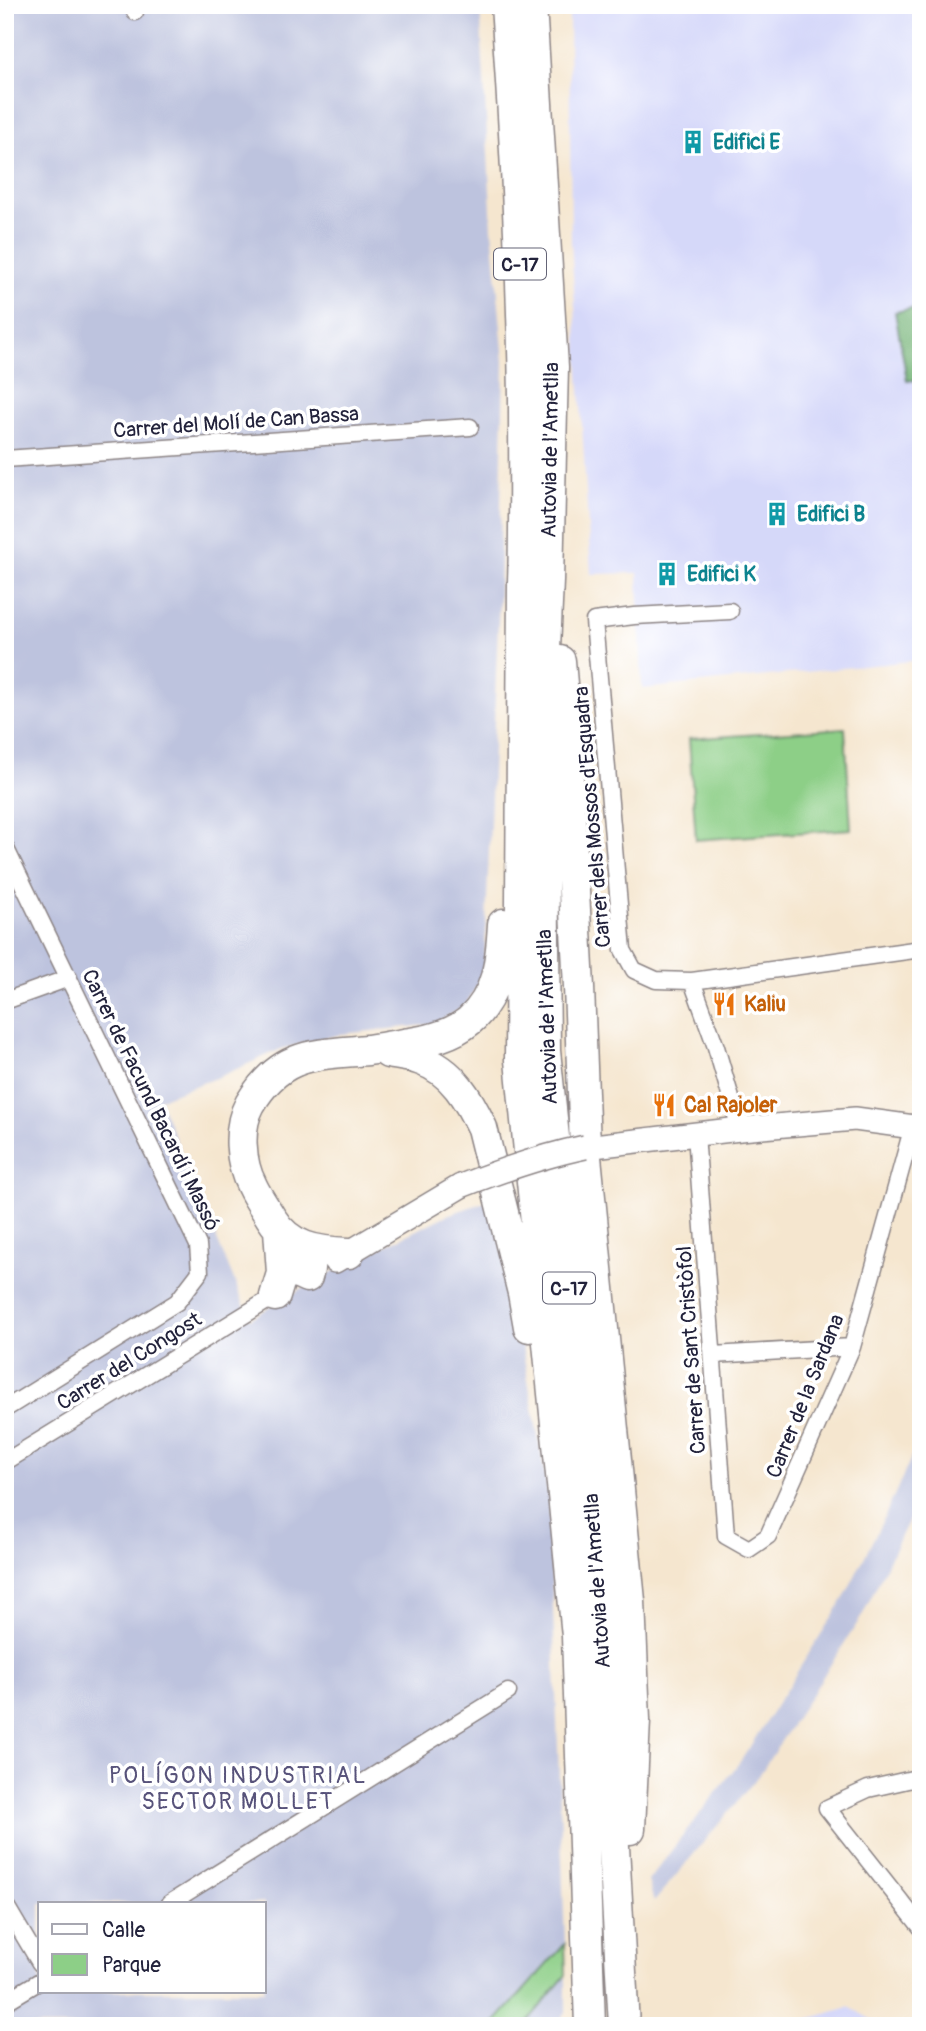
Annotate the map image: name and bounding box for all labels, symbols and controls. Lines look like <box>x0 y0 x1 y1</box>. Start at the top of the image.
building icon: Edifici E <box>679 128 707 156</box>
place label: Edifici E <box>713 129 780 156</box>
road number: C-17 <box>494 248 546 280</box>
street label: Autovia de l'Ametlla <box>535 362 566 538</box>
street label: Carrer del Molí de Can Bassa <box>112 400 360 445</box>
building icon: Edifici B <box>763 500 791 528</box>
place label: Edifici B <box>797 501 865 528</box>
building icon: Edifici K <box>653 560 681 588</box>
place label: Edifici K <box>687 561 756 588</box>
street label: Carrer dels Mossos d'Esquadra <box>568 685 617 949</box>
street label: Autovia de l'Ametlla <box>531 929 564 1105</box>
street label: Carrer de Facund Bacardí i Massó <box>75 965 226 1235</box>
restaurant icon: Kaliu <box>710 990 738 1018</box>
place label: Kaliu <box>744 991 786 1018</box>
restaurant icon: Cal Rajoler <box>650 1091 678 1119</box>
place label: Cal Rajoler <box>684 1092 778 1119</box>
street label: Carrer de Sant Cristòfol <box>671 1245 712 1455</box>
road number: C-17 <box>543 1272 595 1304</box>
street label: Carrer del Congost <box>52 1306 207 1417</box>
street label: Carrer de la Sardana <box>760 1310 851 1482</box>
street label: Autovia de l'Ametlla <box>578 1492 617 1669</box>
district label: POLÍGON INDUSTRIAL SECTOR MOLLET <box>109 1761 367 1816</box>
legend <box>38 1902 266 1993</box>
text: Calle <box>102 1917 146 1944</box>
text: Parque <box>102 1952 161 1979</box>

